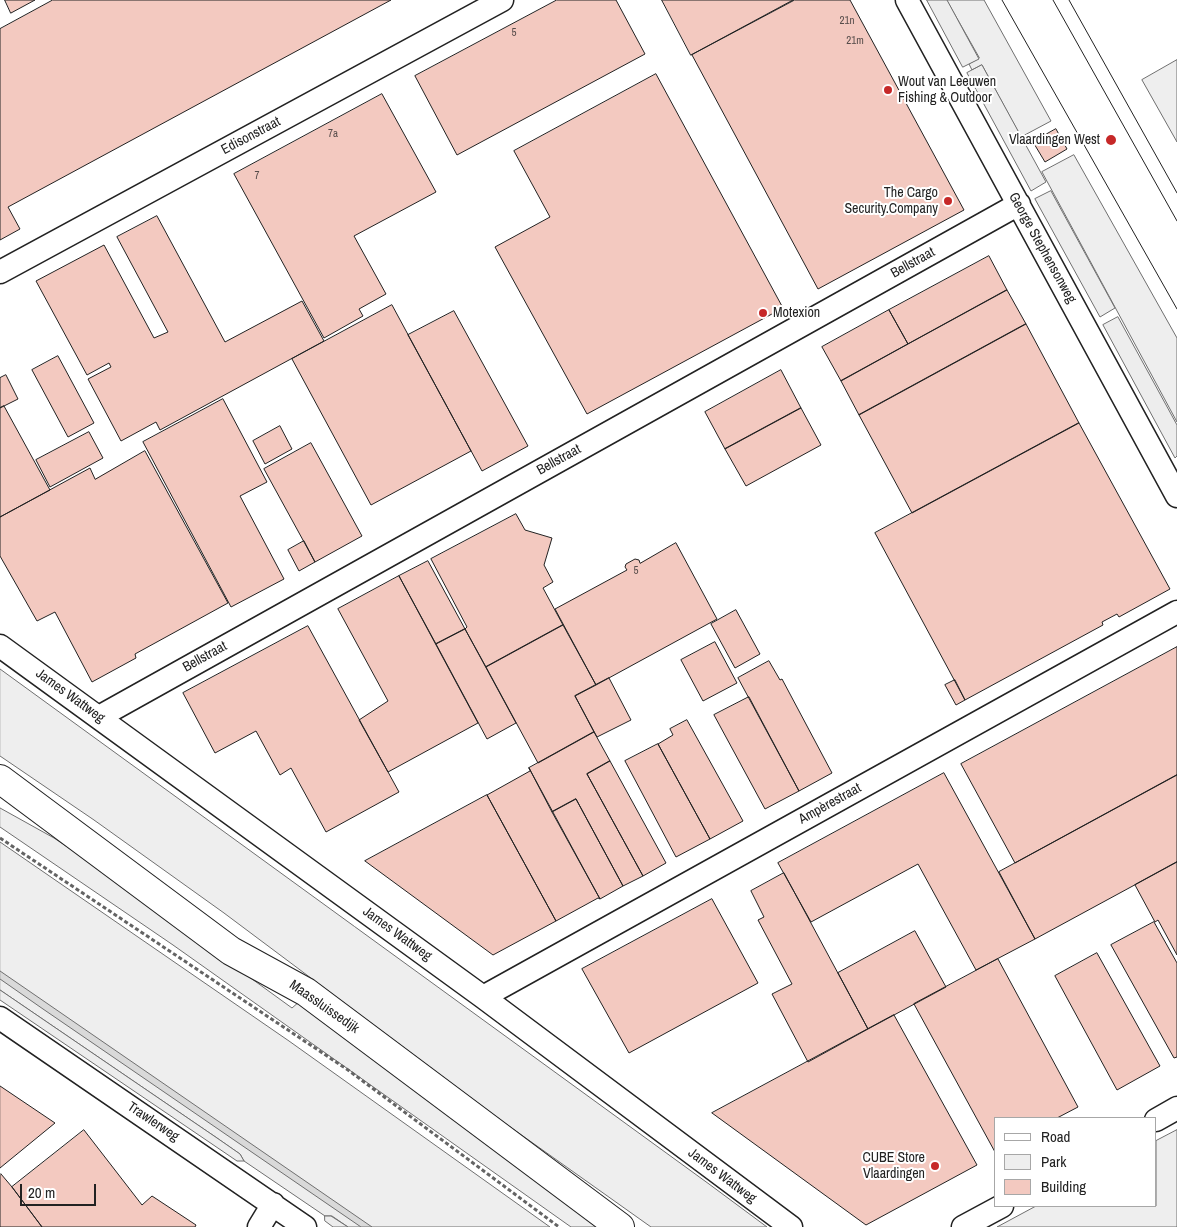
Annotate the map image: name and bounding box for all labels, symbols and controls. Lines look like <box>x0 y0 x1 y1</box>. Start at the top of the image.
house number: 21n <box>839 14 855 28</box>
house number: 5 <box>511 26 517 40</box>
house number: 21m <box>846 34 864 48</box>
place label: Wout van Leeuwen Fishing & Outdoor <box>898 74 996 106</box>
marker: Wout van Leeuwen Fishing & Outdoor <box>882 84 894 96</box>
street label: Edisonstraat <box>219 113 283 159</box>
house number: 7a <box>328 127 338 141</box>
place label: Vlaardingen West <box>1009 132 1100 148</box>
marker: Vlaardingen West <box>1104 133 1118 147</box>
house number: 7 <box>254 169 260 183</box>
place label: The Cargo Security.Company <box>844 185 938 218</box>
street label: George Stephensonweg <box>1005 190 1079 306</box>
marker: The Cargo Security.Company <box>942 195 954 207</box>
street label: Bellstraat <box>888 244 938 282</box>
place label: Motexion <box>773 305 820 321</box>
marker: Motexion <box>757 307 769 319</box>
street label: Bellstraat <box>534 441 584 479</box>
house number: 5 <box>633 564 639 578</box>
street label: Bellstraat <box>180 638 230 676</box>
street label: James Wattweg <box>32 665 108 727</box>
street label: Ampèrestraat <box>796 780 864 828</box>
street label: James Wattweg <box>359 903 435 965</box>
street label: Maassluissedijk <box>286 977 362 1037</box>
street label: Trawlerweg <box>124 1099 182 1145</box>
legend <box>994 1117 1157 1207</box>
text: Road <box>1041 1126 1070 1147</box>
street label: James Wattweg <box>685 1145 759 1207</box>
place label: CUBE Store Vlaardingen <box>862 1150 925 1182</box>
text: Park <box>1041 1151 1066 1172</box>
marker: CUBE Store Vlaardingen <box>929 1160 941 1172</box>
scale bar <box>22 1174 99 1206</box>
text: Building <box>1041 1176 1086 1197</box>
text: 20 m <box>28 1182 55 1203</box>

